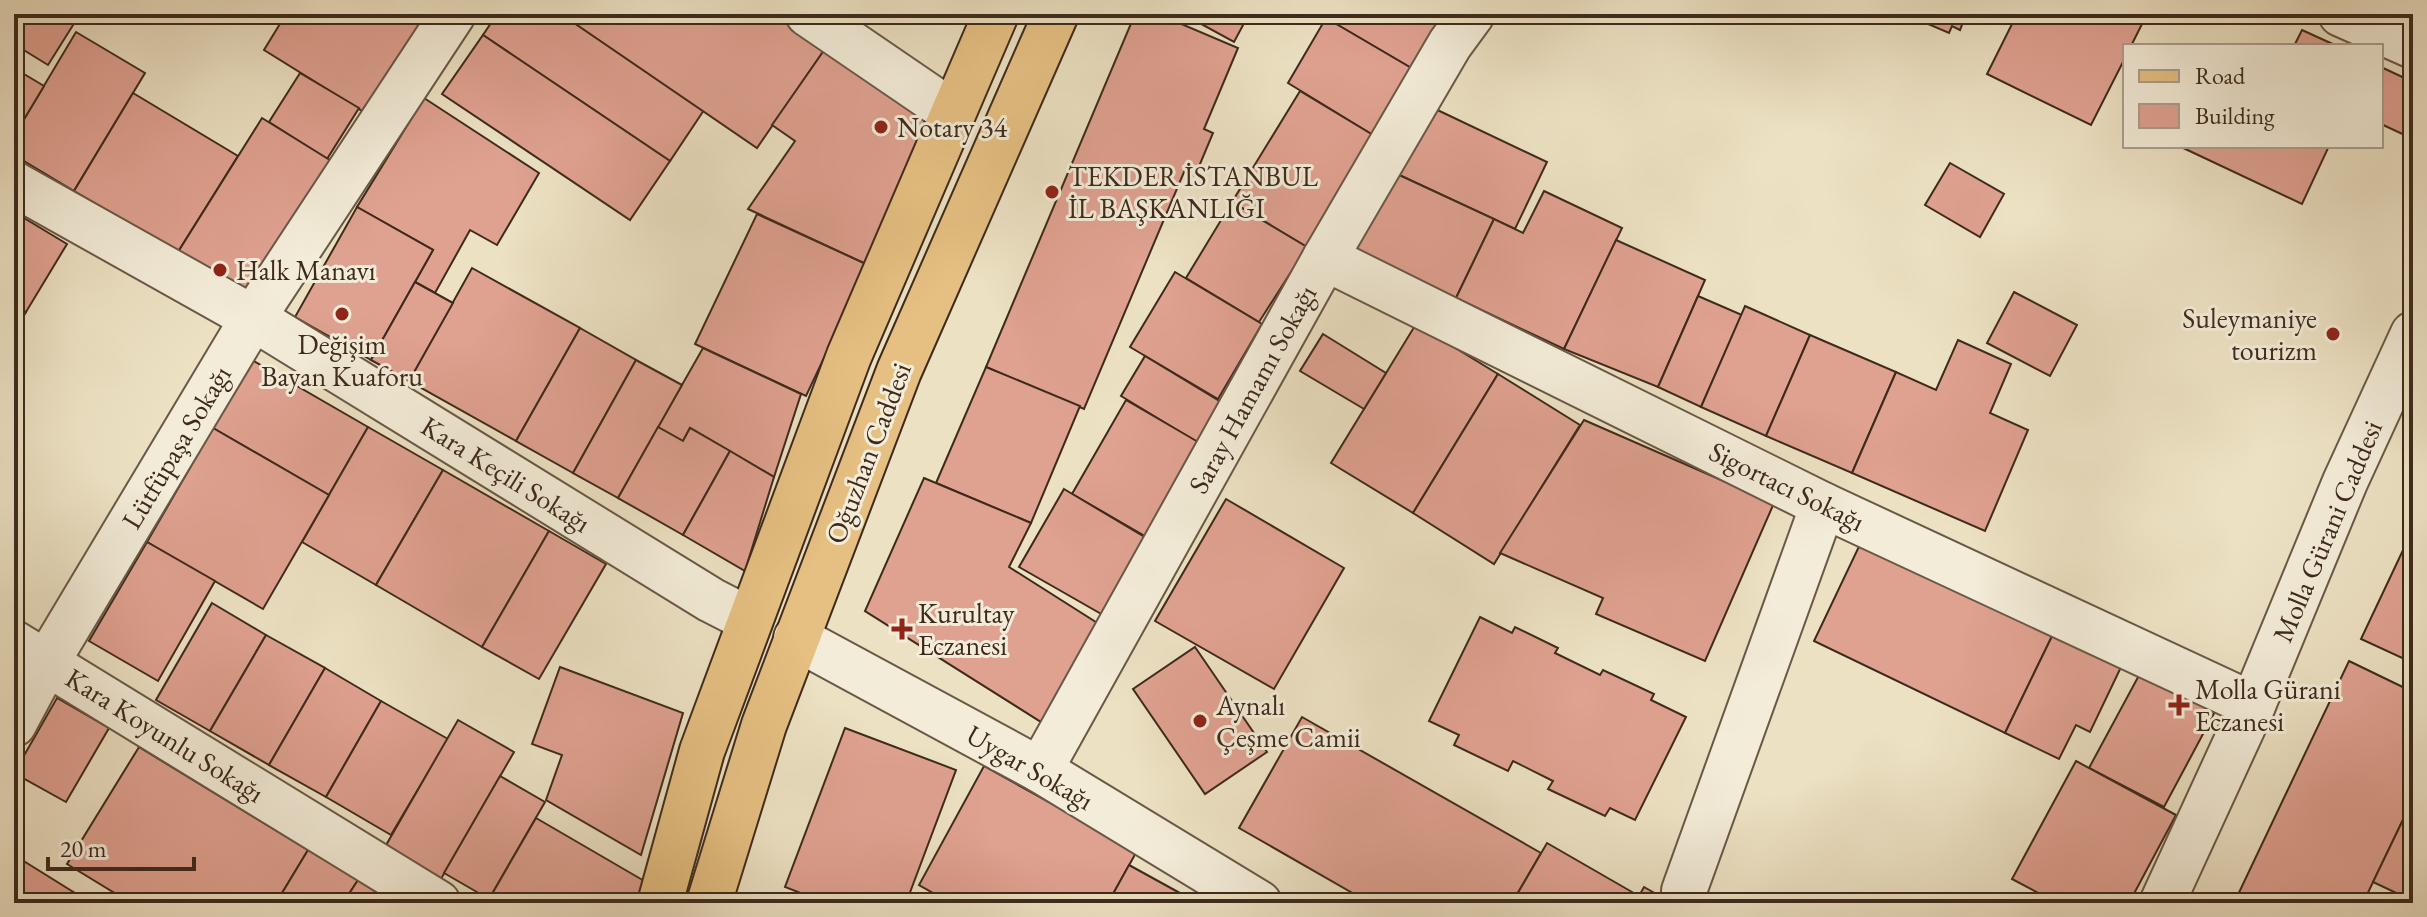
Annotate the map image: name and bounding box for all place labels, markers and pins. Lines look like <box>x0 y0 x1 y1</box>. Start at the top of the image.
place label: Notary 34 <box>897 109 1008 145</box>
marker: Notary 34 <box>872 118 890 136</box>
place label: TEKDER İSTANBUL İL BAŞKANLIĞI <box>1068 158 1319 226</box>
marker: TEKDER İSTANBUL İL BAŞKANLIĞI <box>1043 183 1061 201</box>
place label: Halk Manavı <box>236 252 376 288</box>
marker: Halk Manavı <box>211 261 229 279</box>
place label: Suleymaniye tourizm <box>2182 300 2317 368</box>
marker: Değişim Bayan Kuaforu <box>333 305 351 323</box>
marker: Suleymaniye tourizm <box>2324 325 2342 343</box>
place label: Değişim Bayan Kuaforu <box>261 326 423 394</box>
place label: Kurultay Eczanesi <box>918 595 1015 663</box>
marker: Kurultay Eczanesi <box>893 620 911 638</box>
place label: Molla Gürani Eczanesi <box>2195 671 2341 739</box>
place label: Aynalı Çeşme Camii <box>1215 687 1361 755</box>
marker: Molla Gürani Eczanesi <box>2170 696 2188 714</box>
marker: Aynalı Çeşme Camii <box>1191 712 1209 730</box>

